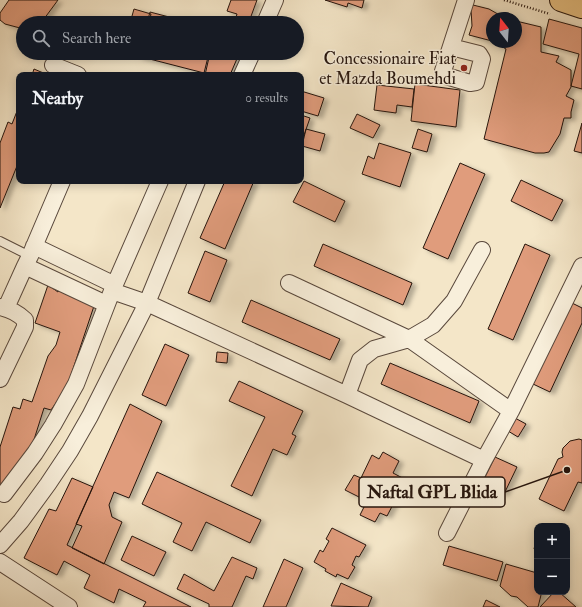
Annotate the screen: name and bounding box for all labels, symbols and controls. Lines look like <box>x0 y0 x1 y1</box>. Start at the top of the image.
north arrow <box>486 12 522 48</box>
search box <box>16 16 304 60</box>
icon: search <box>30 27 52 49</box>
text: Search here <box>62 29 131 48</box>
place label: Concessionaire Fiat et Mazda Boumehdi <box>319 48 456 89</box>
marker: Concessionaire Fiat et Mazda Boumehdi <box>459 63 469 73</box>
text: Nearby <box>32 88 83 109</box>
text: 0 results <box>245 90 288 106</box>
callout: Naftal GPL Blida <box>359 477 505 507</box>
text: Naftal GPL Blida <box>366 481 498 504</box>
map controls <box>534 523 570 595</box>
button: + <box>534 523 570 559</box>
button: − <box>534 559 570 595</box>

